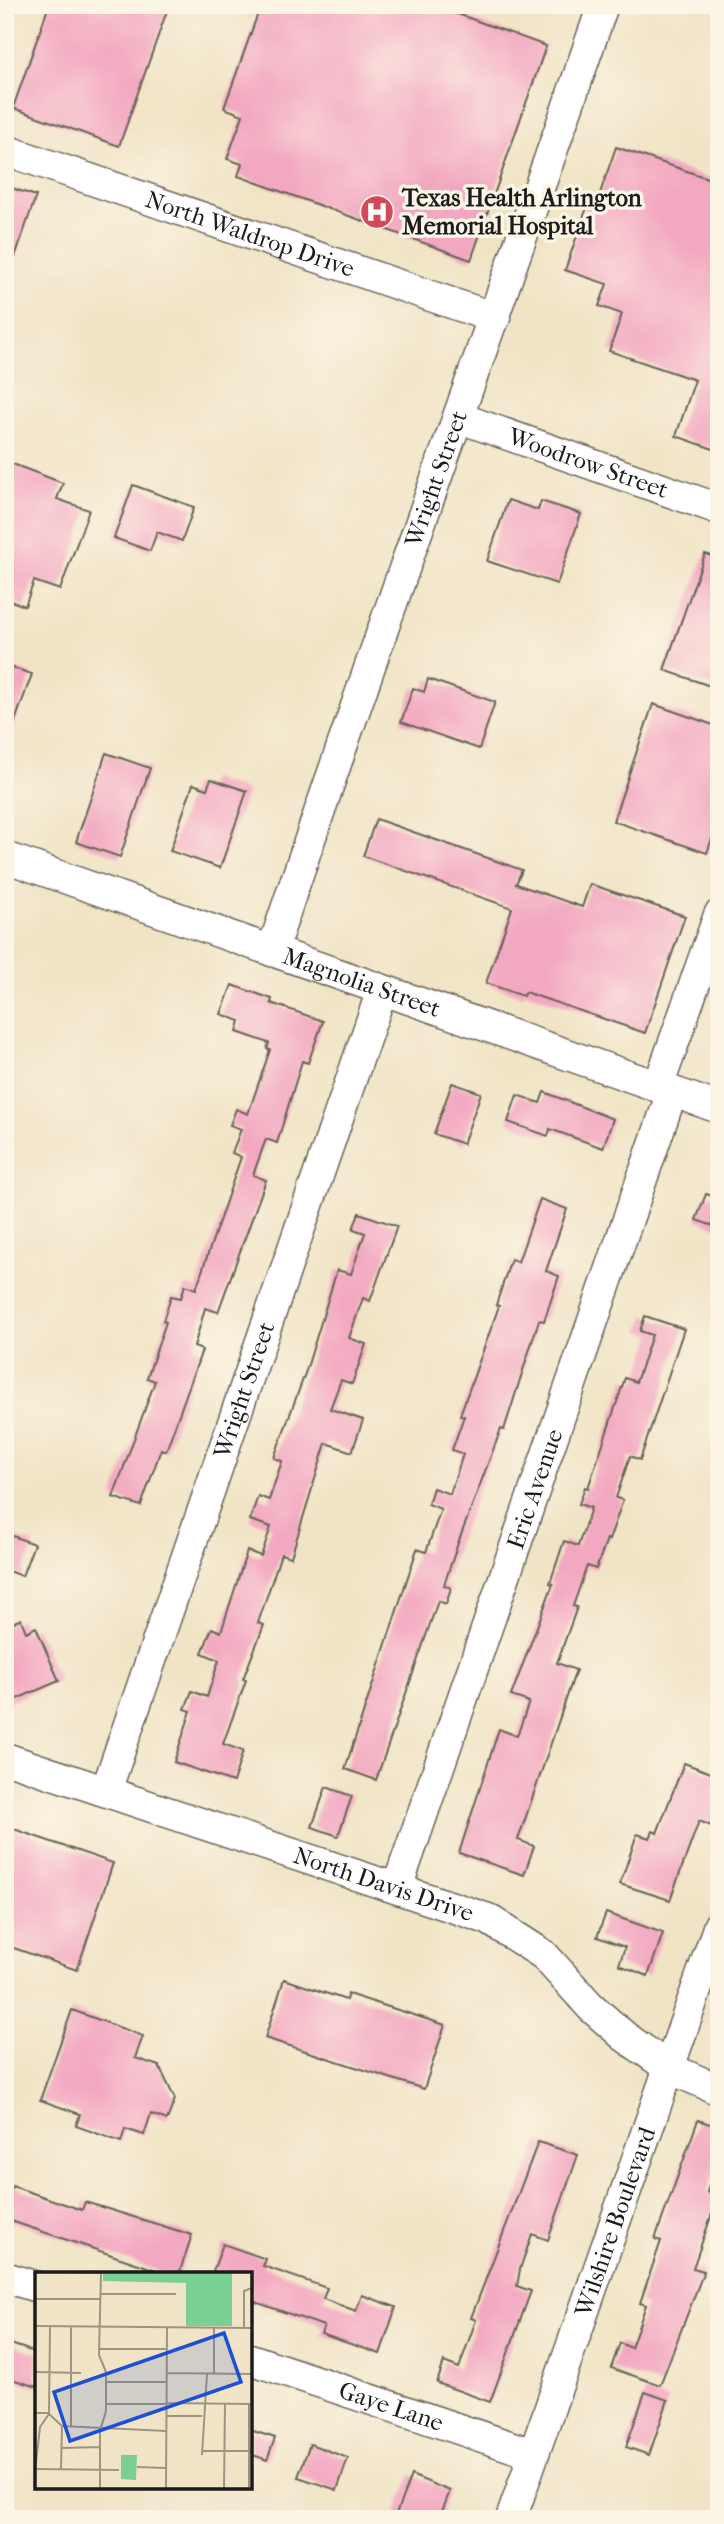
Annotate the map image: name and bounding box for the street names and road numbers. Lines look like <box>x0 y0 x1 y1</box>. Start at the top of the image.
street label: North Waldrop Drive <box>142 185 358 283</box>
street label: Wright Street <box>399 406 473 551</box>
street label: Woodrow Street <box>504 422 672 504</box>
street label: Magnolia Street <box>279 942 445 1023</box>
street label: Wright Street <box>207 1318 281 1463</box>
street label: Eric Avenue <box>501 1425 568 1553</box>
street label: North Davis Drive <box>290 1841 477 1927</box>
street label: Wilshire Boulevard <box>569 2122 661 2321</box>
street label: Gaye Lane <box>335 2376 447 2437</box>

